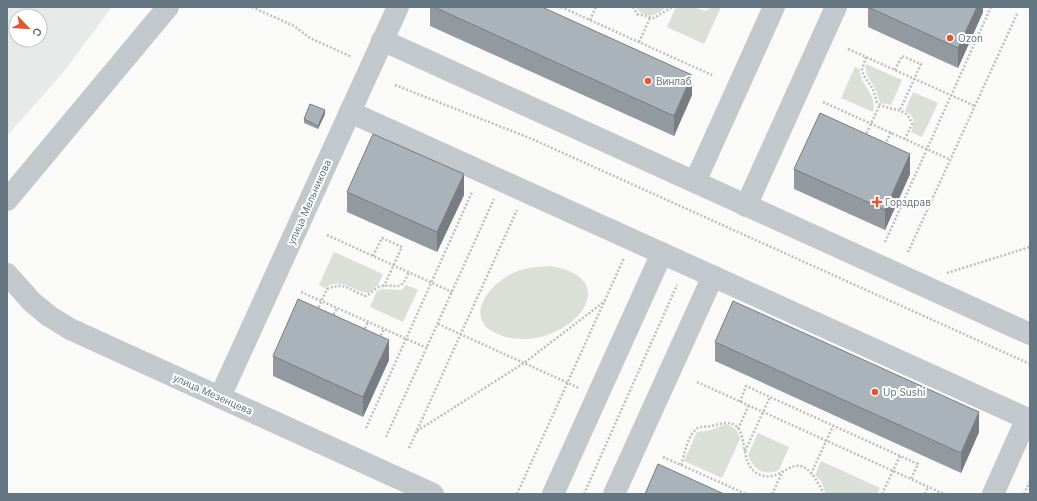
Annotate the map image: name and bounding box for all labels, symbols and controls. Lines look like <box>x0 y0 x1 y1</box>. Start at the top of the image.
north arrow <box>8 8 48 48</box>
text: С <box>29 26 45 39</box>
place label: Ozon <box>958 32 983 44</box>
marker: Ozon <box>945 33 955 43</box>
place label: Винлаб <box>656 75 692 87</box>
marker: Винлаб <box>643 76 653 86</box>
street label: улица Мельникова <box>285 158 333 246</box>
place label: Горздрав <box>885 196 931 208</box>
marker: Горздрав <box>872 197 882 207</box>
street label: улица Мезенцева <box>171 371 255 417</box>
place label: Up Sushi <box>883 386 925 398</box>
marker: Up Sushi <box>870 387 880 397</box>

